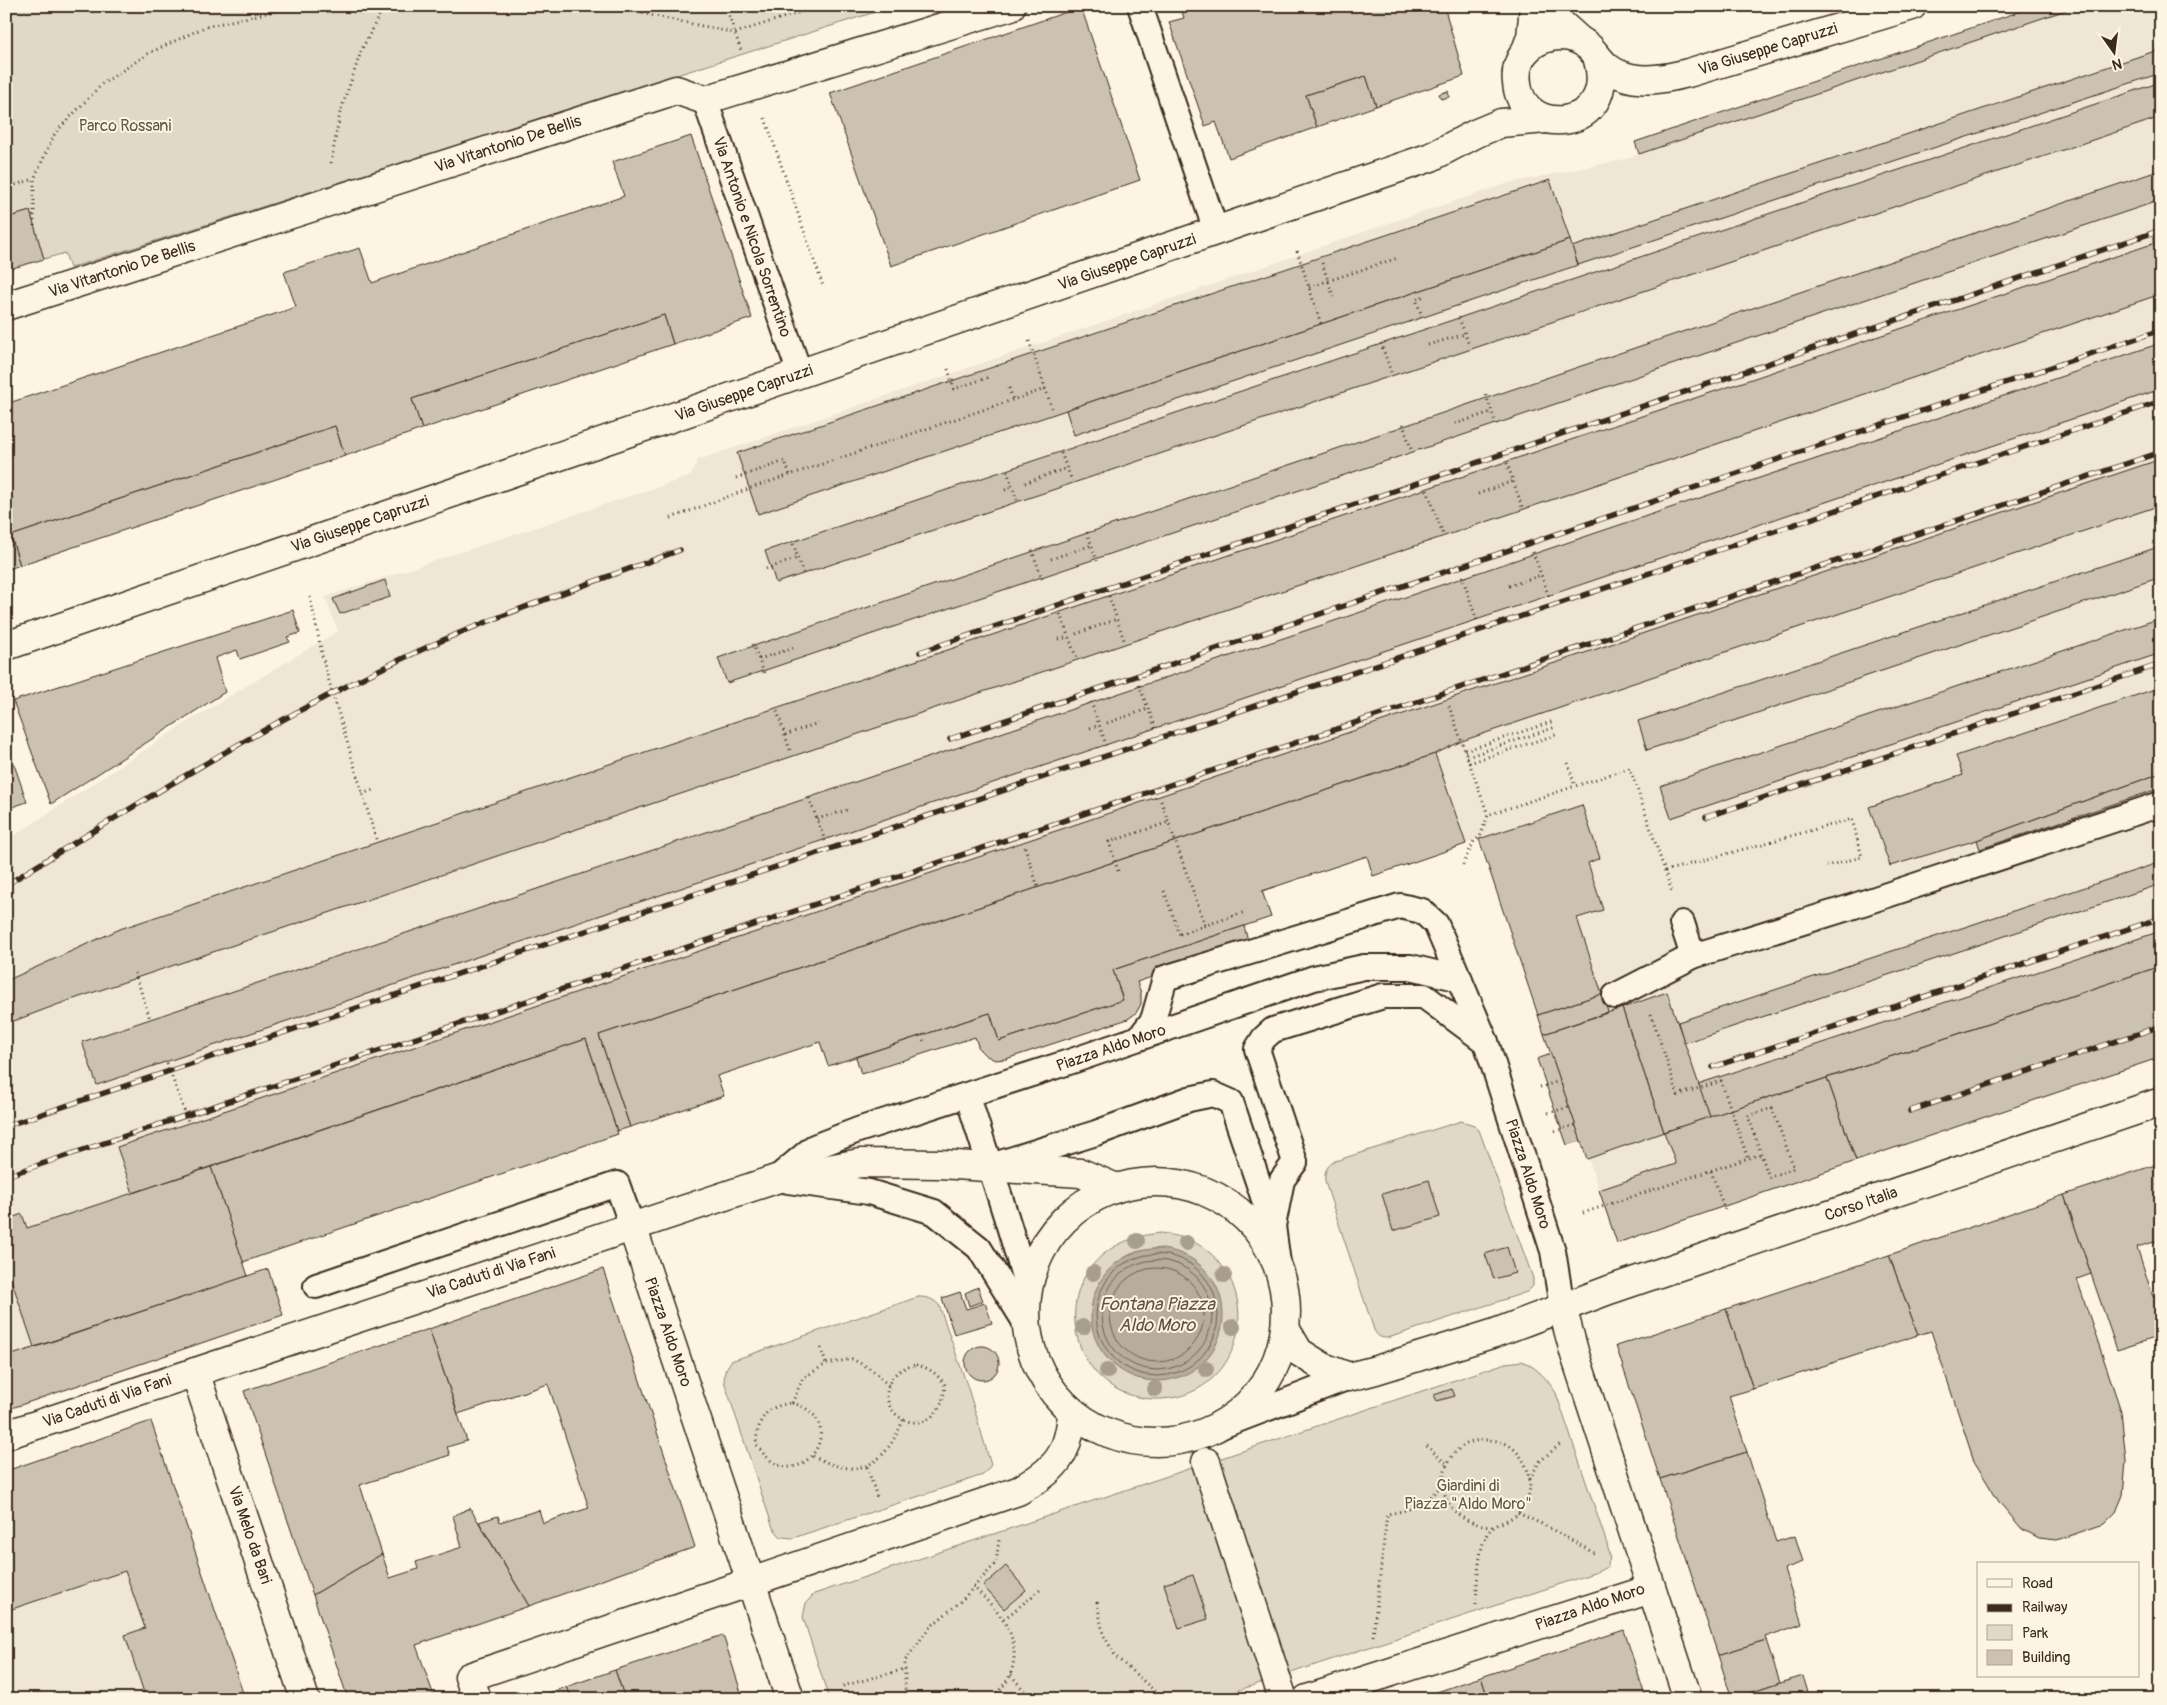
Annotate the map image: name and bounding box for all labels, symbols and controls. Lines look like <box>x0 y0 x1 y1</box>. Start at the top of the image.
street label: Via Giuseppe Capruzzi <box>1696 18 1840 80</box>
north arrow <box>2090 28 2140 78</box>
text: N <box>2110 55 2124 74</box>
street label: Via Vitantonio De Bellis <box>432 111 584 177</box>
park label: Parco Rossani <box>79 116 171 136</box>
street label: Via Antonio e Nicola Sorrentino <box>708 134 796 340</box>
street label: Via Giuseppe Capruzzi <box>1055 229 1199 295</box>
street label: Via Vitantonio De Bellis <box>46 236 198 302</box>
street label: Via Giuseppe Capruzzi <box>672 360 816 426</box>
street label: Via Giuseppe Capruzzi <box>288 491 432 557</box>
street label: Piazza Aldo Moro <box>1054 1020 1169 1076</box>
street label: Piazza Aldo Moro <box>1501 1116 1555 1232</box>
street label: Corso Italia <box>1822 1182 1900 1226</box>
street label: Via Caduti di Via Fani <box>424 1243 558 1303</box>
street label: Piazza Aldo Moro <box>640 1275 696 1390</box>
water label: Fontana Piazza Aldo Moro <box>1099 1293 1216 1337</box>
street label: Via Caduti di Via Fani <box>40 1370 174 1432</box>
park label: Giardini di Piazza "Aldo Moro" <box>1404 1476 1532 1514</box>
street label: Via Melo da Bari <box>224 1483 276 1587</box>
legend <box>1977 1562 2140 1678</box>
text: Road <box>2022 1574 2053 1593</box>
street label: Piazza Aldo Moro <box>1533 1579 1648 1635</box>
text: Railway <box>2022 1598 2068 1617</box>
text: Park <box>2022 1624 2049 1643</box>
text: Building <box>2022 1648 2070 1667</box>

